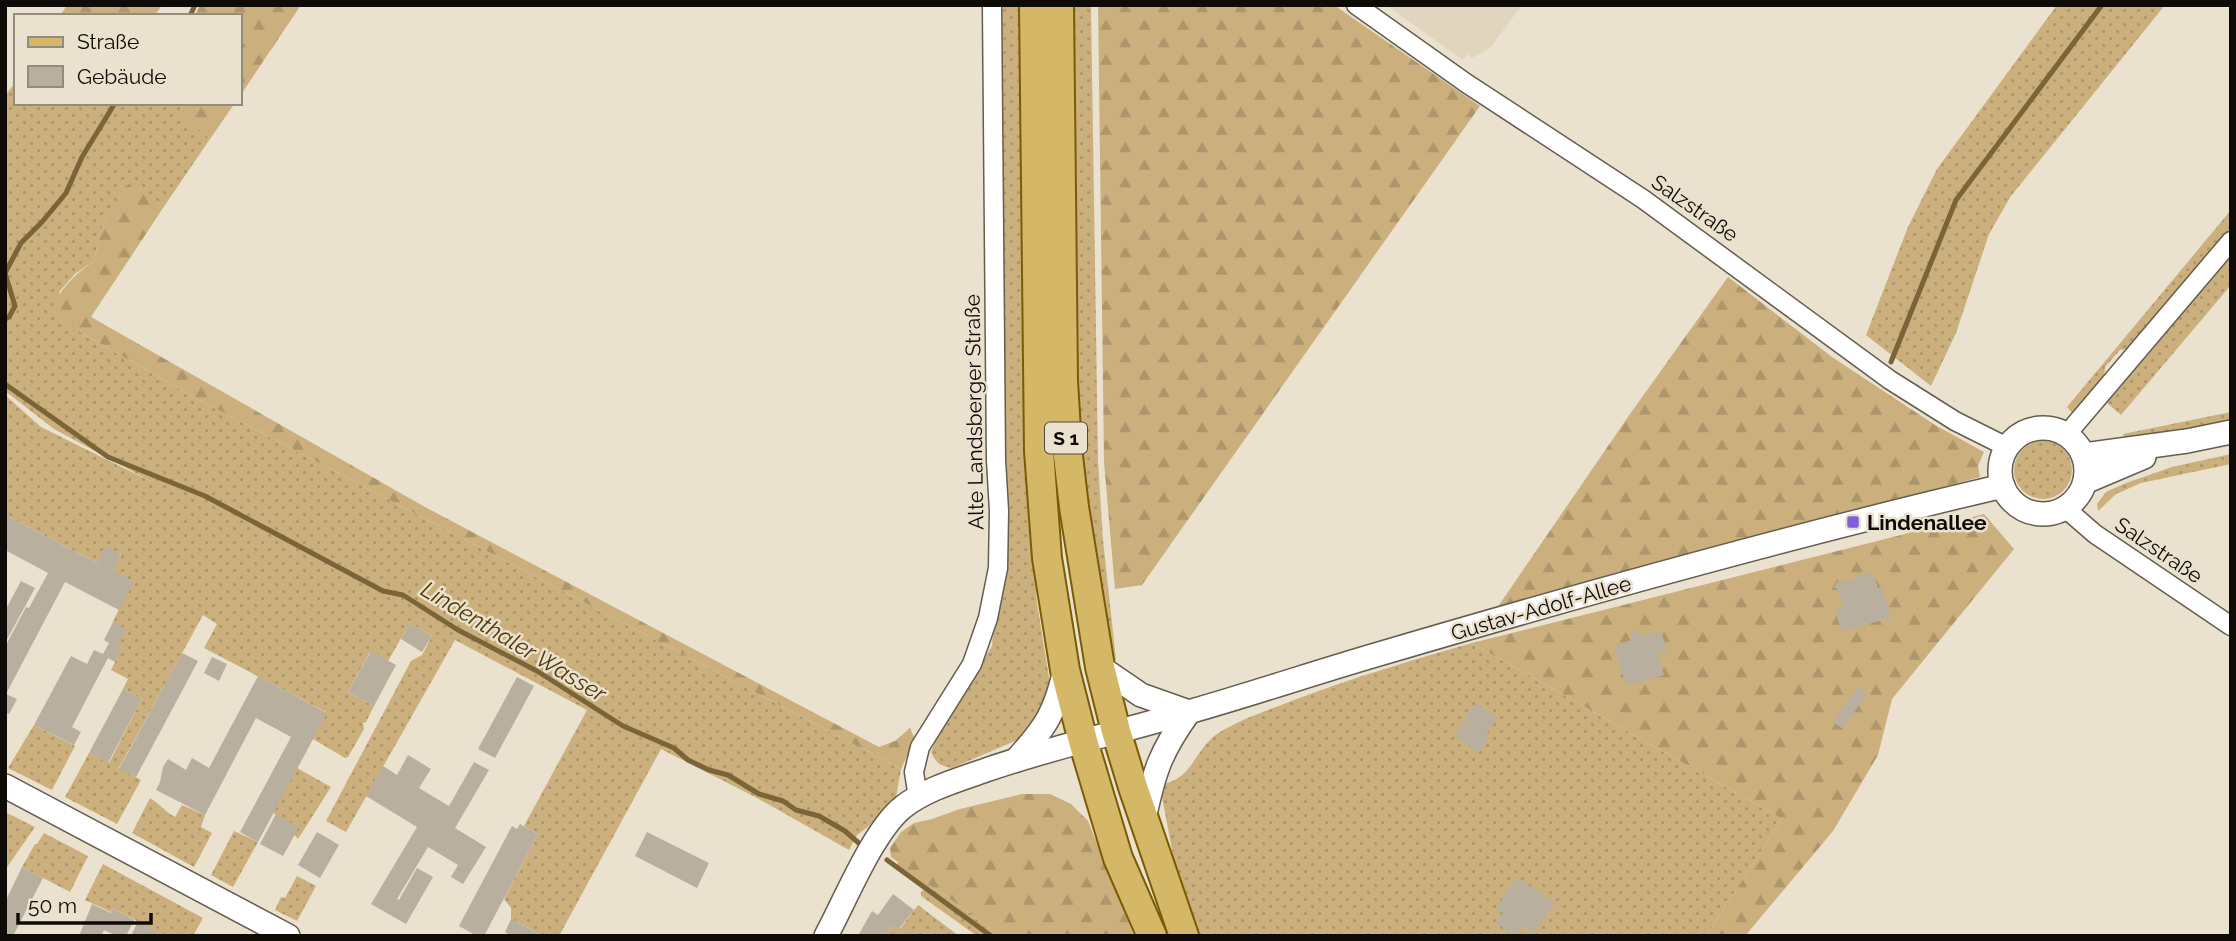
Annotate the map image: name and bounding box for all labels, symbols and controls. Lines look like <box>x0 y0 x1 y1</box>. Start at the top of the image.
legend <box>14 14 242 105</box>
text: Straße <box>77 29 139 54</box>
text: Gebäude <box>77 64 167 89</box>
street label: Salzstraße <box>1647 169 1743 247</box>
street label: Alte Landsberger Straße <box>959 294 989 530</box>
road number: S 1 <box>1045 422 1087 453</box>
place label: Lindenallee <box>1867 510 1987 535</box>
street label: Salzstraße <box>2111 512 2207 588</box>
marker: Lindenallee <box>1845 514 1861 530</box>
street label: Gustav-Adolf-Allee <box>1448 570 1634 646</box>
water label: Lindenthaler Wasser <box>417 575 612 707</box>
scale bar <box>18 881 150 925</box>
text: 50 m <box>28 893 77 918</box>

